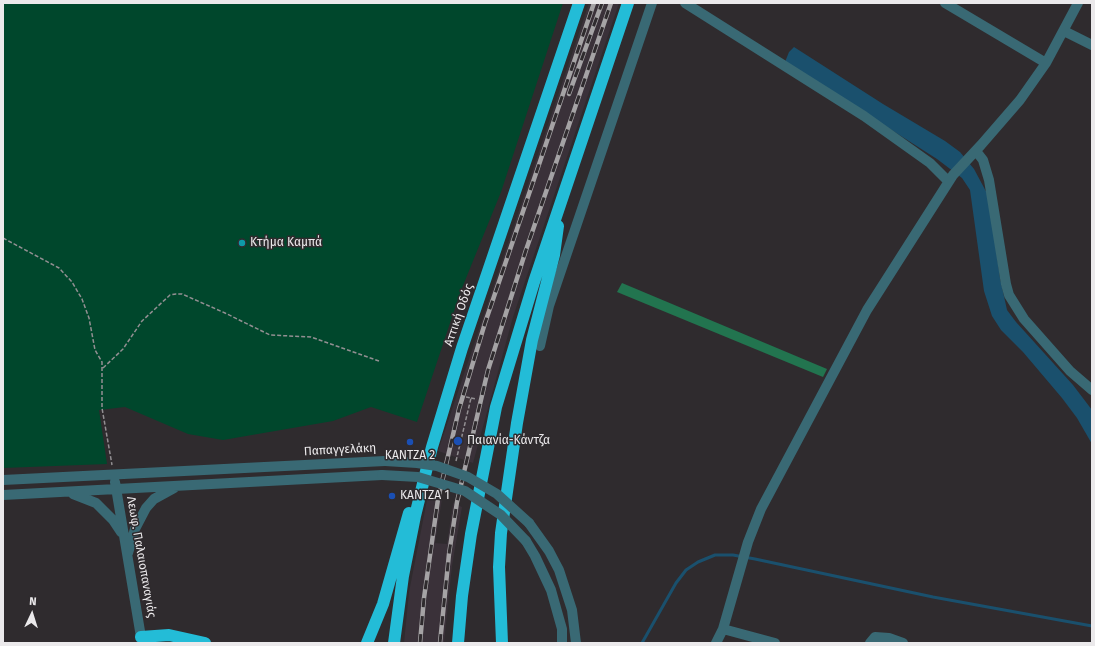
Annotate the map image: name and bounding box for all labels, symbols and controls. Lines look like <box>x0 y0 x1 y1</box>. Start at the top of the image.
place label: Kτήμα Καμπά <box>250 236 322 250</box>
marker: Kτήμα Καμπά <box>237 238 247 248</box>
street label: Αττική Οδός <box>442 282 476 348</box>
place label: Παιανία-Κάντζα <box>467 434 550 448</box>
marker: Παιανία-Κάντζα <box>452 435 464 447</box>
marker: ΚΑΝΤΖΑ 2 <box>405 437 415 447</box>
street label: Παπαγγελάκη <box>303 441 377 459</box>
place label: ΚΑΝΤΖΑ 2 <box>385 449 435 463</box>
place label: ΚΑΝΤΖΑ 1 <box>400 489 450 503</box>
marker: ΚΑΝΤΖΑ 1 <box>387 491 397 501</box>
street label: Λεωφ. Παλαιοπαναγιάς <box>123 495 159 619</box>
north arrow <box>12 594 52 634</box>
text: N <box>29 595 37 608</box>

